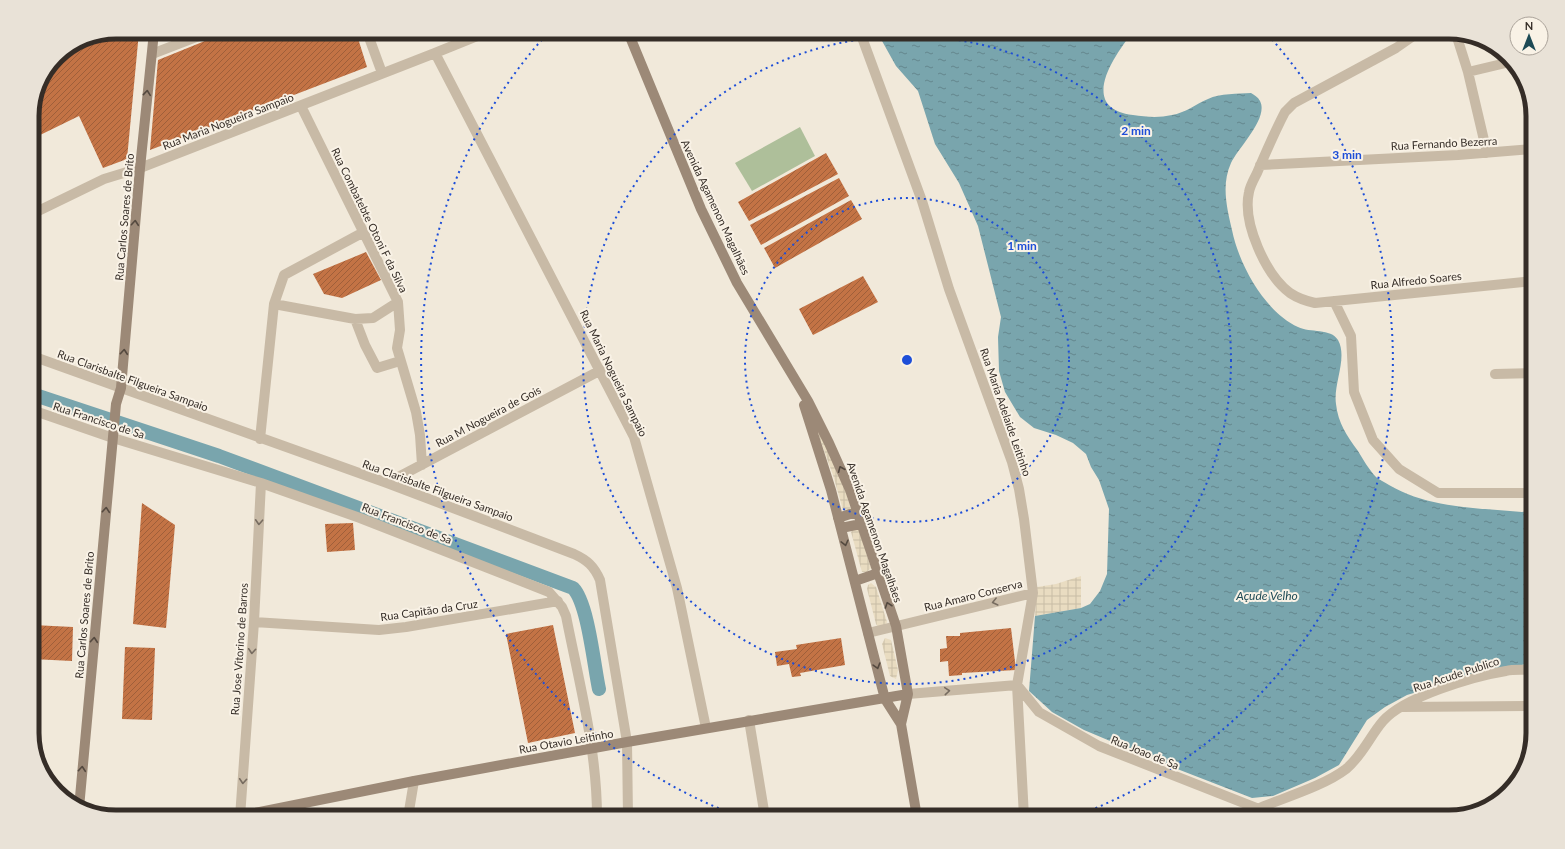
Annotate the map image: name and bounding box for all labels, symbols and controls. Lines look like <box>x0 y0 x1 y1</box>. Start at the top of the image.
north arrow <box>1509 16 1549 56</box>
text: N <box>1525 19 1533 32</box>
one-way arrow <box>143 90 152 96</box>
street label: Rua Maria Nogueira Sampaio <box>161 90 295 152</box>
text: 2 min <box>1121 123 1151 138</box>
street label: Rua Fernando Bezerra <box>1390 134 1498 152</box>
street label: Avenida Agamenon Magalhães <box>679 137 753 277</box>
street label: Rua Combatebte Otoni F da Silva <box>329 145 411 295</box>
text: 3 min <box>1332 147 1362 162</box>
street label: Rua Carlos Soares de Brito <box>112 153 136 281</box>
one-way arrow <box>130 220 139 226</box>
text: 1 min <box>1007 238 1037 253</box>
street label: Rua Alfredo Soares <box>1370 269 1462 291</box>
street label: Rua Maria Nogueira Sampaio <box>578 308 650 438</box>
street label: Rua Maria Adelaide Leitinho <box>978 346 1034 478</box>
street label: Rua Clarisbalte Filgueira Sampaio <box>56 347 210 413</box>
one-way arrow <box>120 349 129 355</box>
centre of rings <box>900 353 914 367</box>
street label: Rua M Nogueira de Gois <box>433 383 543 449</box>
street label: Rua Francisco de Sa <box>52 399 146 441</box>
street label: Rua Clarisbalte Filgueira Sampaio <box>361 457 515 523</box>
street label: Avenida Agamenon Magalhães <box>845 460 905 604</box>
one-way arrow <box>838 466 846 474</box>
street label: Rua Francisco de Sa <box>360 500 454 546</box>
one-way arrow <box>101 507 110 513</box>
one-way arrow <box>255 519 263 525</box>
one-way arrow <box>840 539 849 546</box>
street label: Rua Carlos Soares de Brito <box>72 551 96 679</box>
street label: Rua Amaro Conserva <box>923 577 1023 613</box>
street label: Rua Jose Vitorino de Barros <box>228 582 250 716</box>
water label: Açude Velho <box>1235 588 1298 603</box>
street label: Rua Capitão da Cruz <box>380 597 478 623</box>
one-way arrow <box>992 598 998 606</box>
one-way arrow <box>885 602 893 609</box>
one-way arrow <box>89 637 98 643</box>
one-way arrow <box>247 648 256 654</box>
street label: Rua Acude Publico <box>1411 654 1501 694</box>
one-way arrow <box>872 662 881 669</box>
one-way arrow <box>944 687 950 696</box>
street label: Rua Otavio Leitinho <box>518 726 614 756</box>
street label: Rua Joao de Sa <box>1109 732 1181 772</box>
one-way arrow <box>77 766 86 772</box>
one-way arrow <box>238 778 247 784</box>

